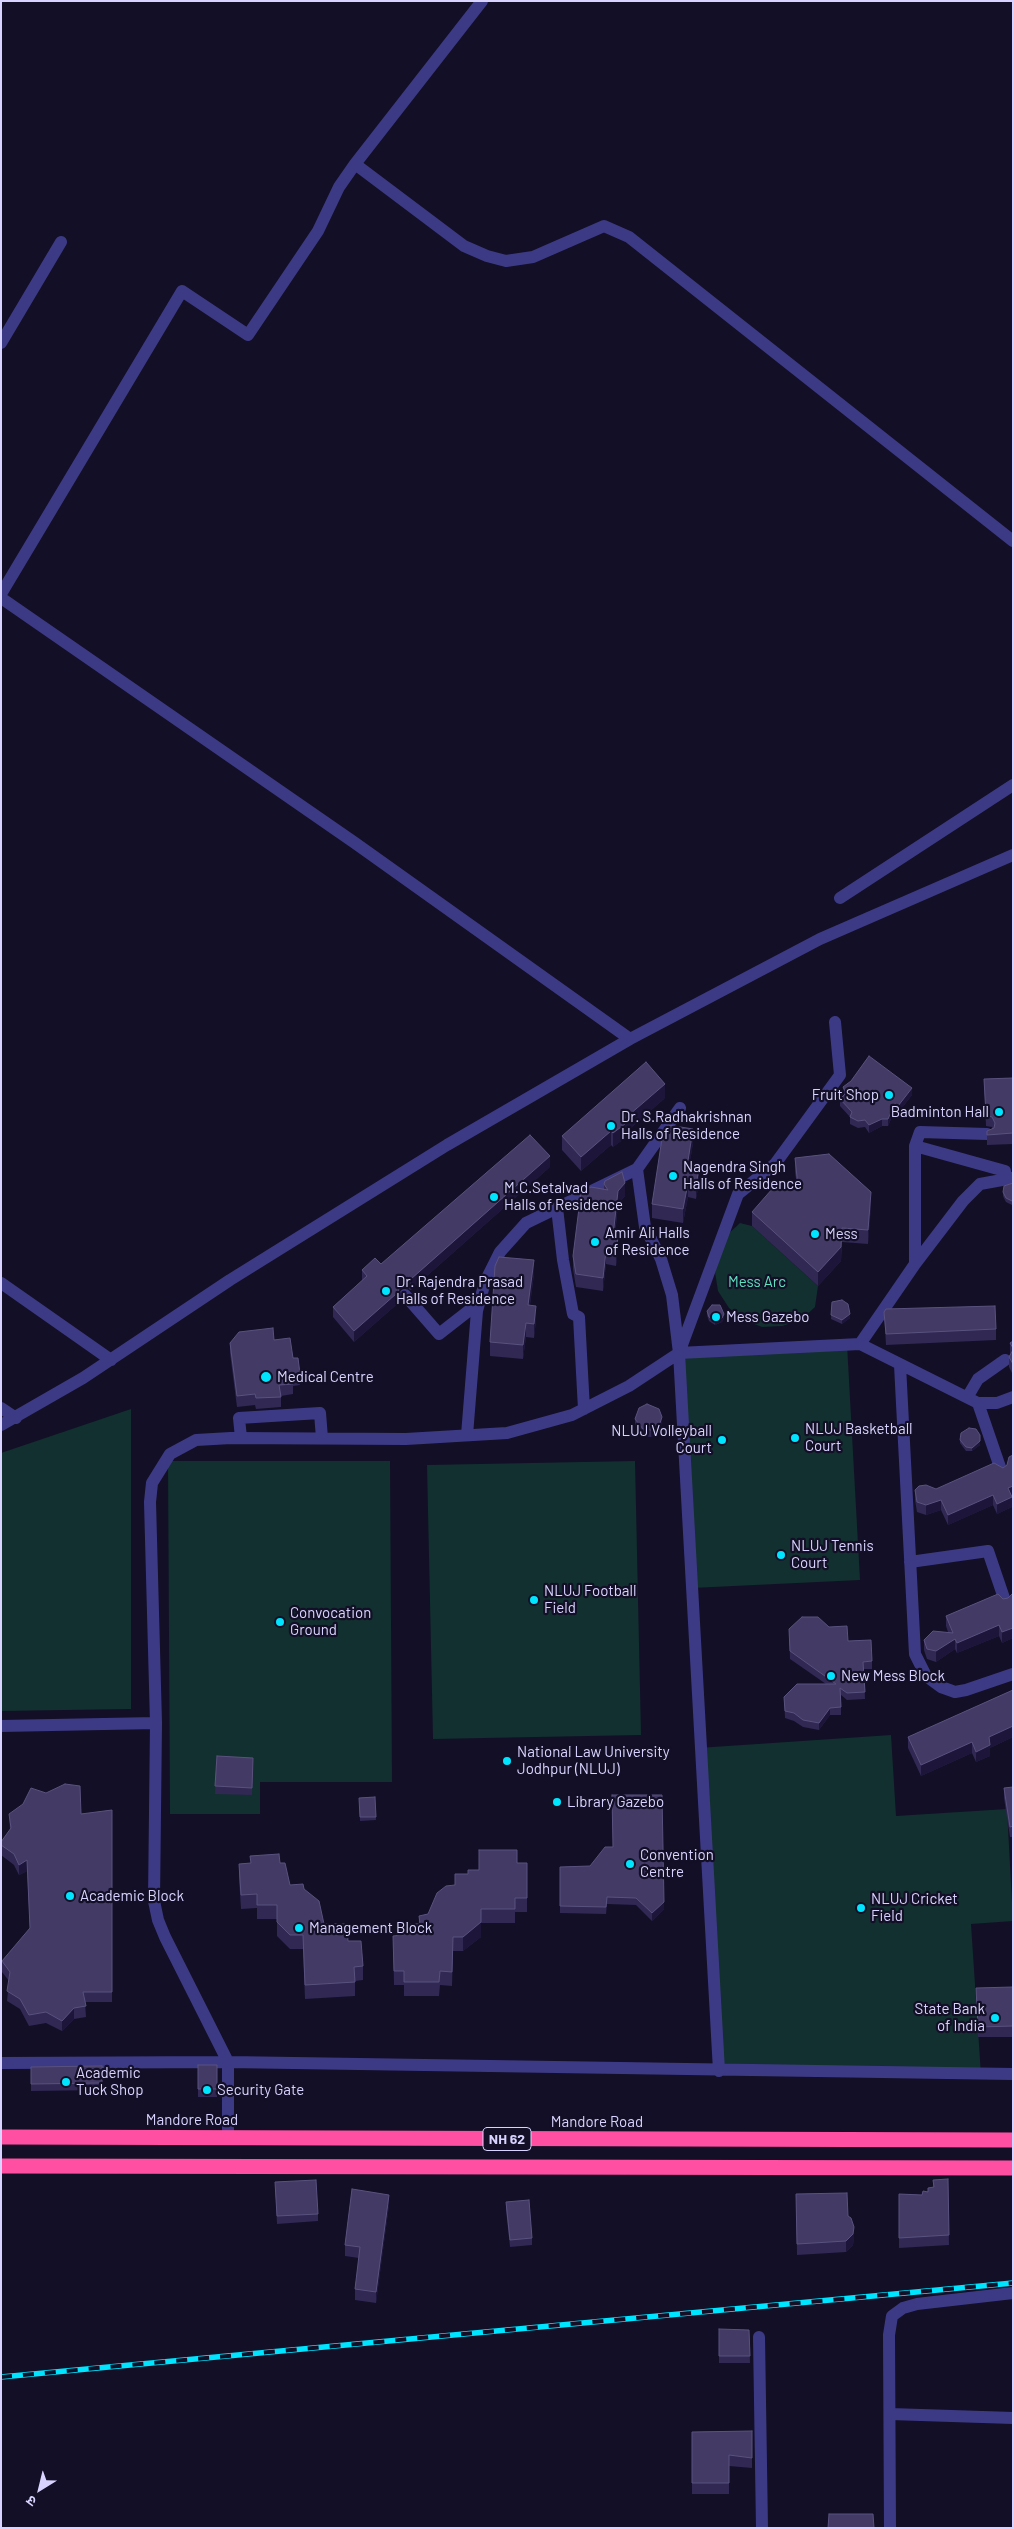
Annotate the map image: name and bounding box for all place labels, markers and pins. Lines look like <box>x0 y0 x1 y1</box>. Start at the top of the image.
place label: Fruit Shop <box>812 1086 879 1104</box>
marker: Fruit Shop <box>883 1089 895 1101</box>
place label: Badminton Hall <box>891 1103 989 1121</box>
marker: Badminton Hall <box>993 1106 1005 1118</box>
place label: Dr. S.Radhakrishnan Halls of Residence <box>621 1108 752 1143</box>
marker: Dr. S.Radhakrishnan Halls of Residence <box>605 1120 617 1132</box>
place label: Nagendra Singh Halls of Residence <box>683 1158 802 1193</box>
marker: Nagendra Singh Halls of Residence <box>667 1170 679 1182</box>
place label: M.C.Setalvad Halls of Residence <box>504 1179 623 1214</box>
marker: M.C.Setalvad Halls of Residence <box>488 1191 500 1203</box>
place label: Amir Ali Halls of Residence <box>605 1224 690 1259</box>
place label: Mess <box>825 1225 858 1243</box>
marker: Mess <box>809 1228 821 1240</box>
marker: Amir Ali Halls of Residence <box>589 1236 601 1248</box>
place label: Dr. Rajendra Prasad Halls of Residence <box>396 1273 523 1308</box>
marker: Dr. Rajendra Prasad Halls of Residence <box>380 1285 392 1297</box>
place label: Mess Gazebo <box>726 1308 809 1326</box>
marker: Mess Gazebo <box>710 1311 722 1323</box>
place label: Medical Centre <box>277 1368 374 1386</box>
marker: Medical Centre <box>259 1370 273 1384</box>
place label: NLUJ Basketball Court <box>805 1420 913 1455</box>
place label: NLUJ Volleyball Court <box>611 1422 712 1457</box>
marker: NLUJ Basketball Court <box>789 1432 801 1444</box>
marker: NLUJ Volleyball Court <box>716 1434 728 1446</box>
place label: NLUJ Tennis Court <box>791 1537 874 1572</box>
marker: NLUJ Tennis Court <box>775 1549 787 1561</box>
place label: NLUJ Football Field <box>544 1582 636 1617</box>
marker: NLUJ Football Field <box>528 1594 540 1606</box>
place label: Convocation Ground <box>290 1604 371 1639</box>
marker: Convocation Ground <box>274 1616 286 1628</box>
place label: New Mess Block <box>841 1667 945 1685</box>
marker: New Mess Block <box>825 1670 837 1682</box>
place label: National Law University Jodhpur (NLUJ) <box>517 1743 670 1778</box>
marker: National Law University Jodhpur (NLUJ) <box>501 1755 513 1767</box>
place label: Library Gazebo <box>567 1793 664 1811</box>
marker: Library Gazebo <box>551 1796 563 1808</box>
place label: Convention Centre <box>640 1846 714 1881</box>
marker: Convention Centre <box>624 1858 636 1870</box>
place label: Academic Block <box>80 1887 184 1905</box>
marker: Academic Block <box>64 1890 76 1902</box>
place label: NLUJ Cricket Field <box>871 1890 958 1925</box>
marker: NLUJ Cricket Field <box>855 1902 867 1914</box>
place label: Management Block <box>309 1919 432 1937</box>
marker: Management Block <box>293 1922 305 1934</box>
place label: State Bank of India <box>914 2000 985 2035</box>
marker: State Bank of India <box>989 2012 1001 2024</box>
place label: Academic Tuck Shop <box>76 2064 143 2099</box>
marker: Academic Tuck Shop <box>60 2076 72 2088</box>
place label: Security Gate <box>217 2081 304 2099</box>
marker: Security Gate <box>201 2084 213 2096</box>

